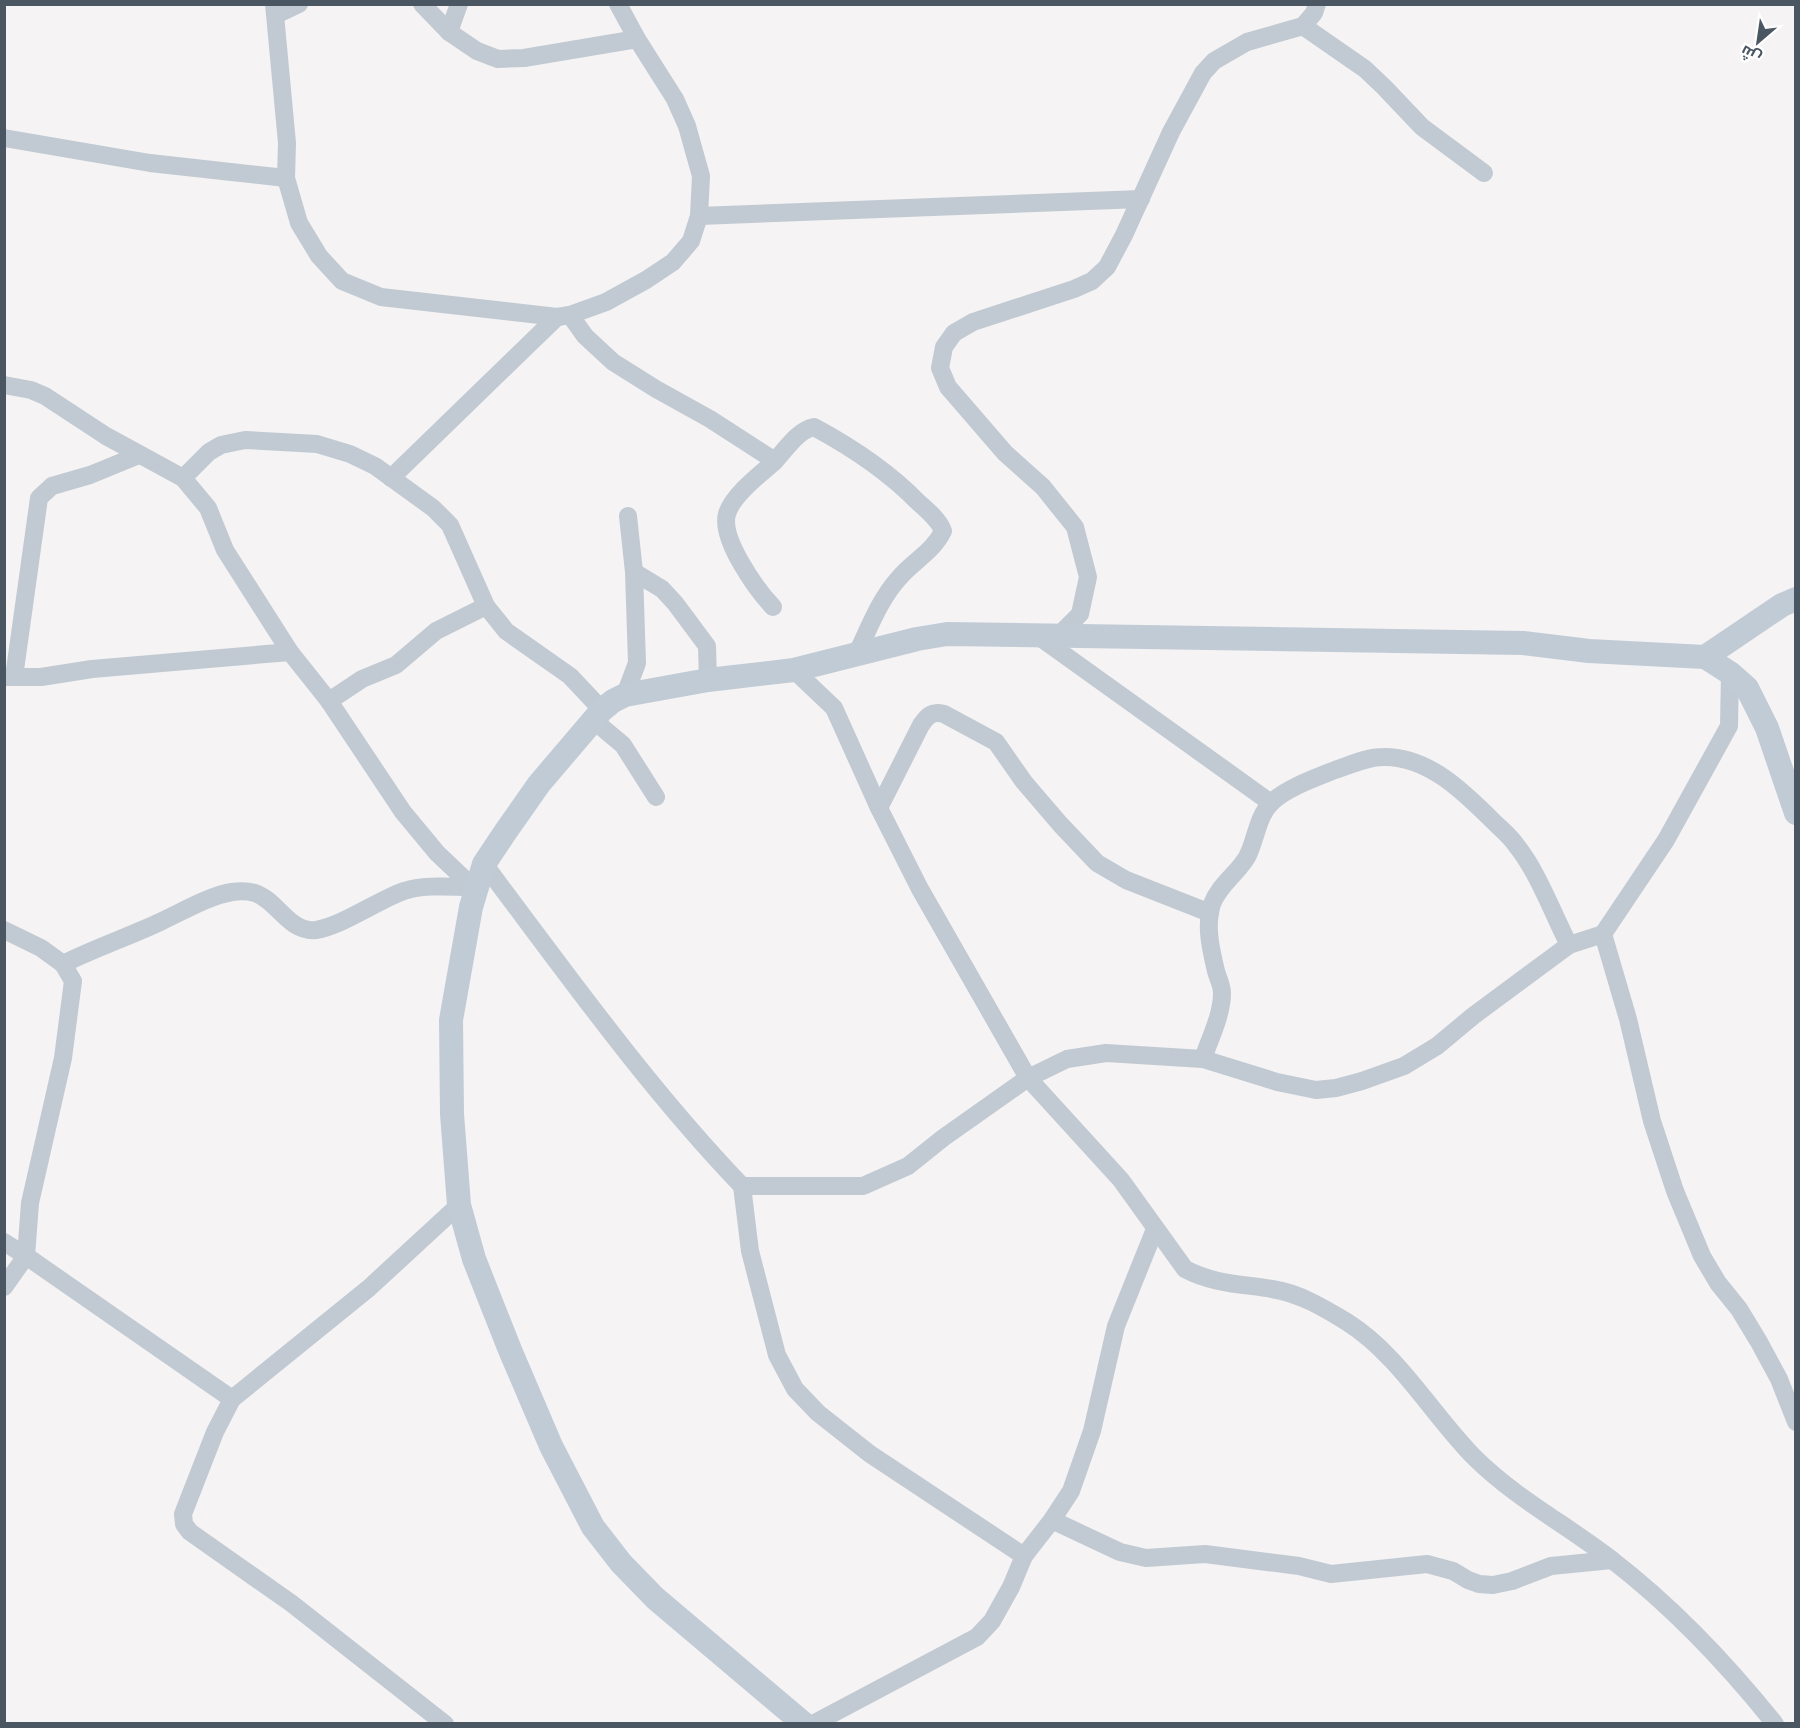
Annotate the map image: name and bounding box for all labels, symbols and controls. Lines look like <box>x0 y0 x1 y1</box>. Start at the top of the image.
north arrow <box>1728 12 1788 72</box>
text: ش <box>1737 41 1765 69</box>

